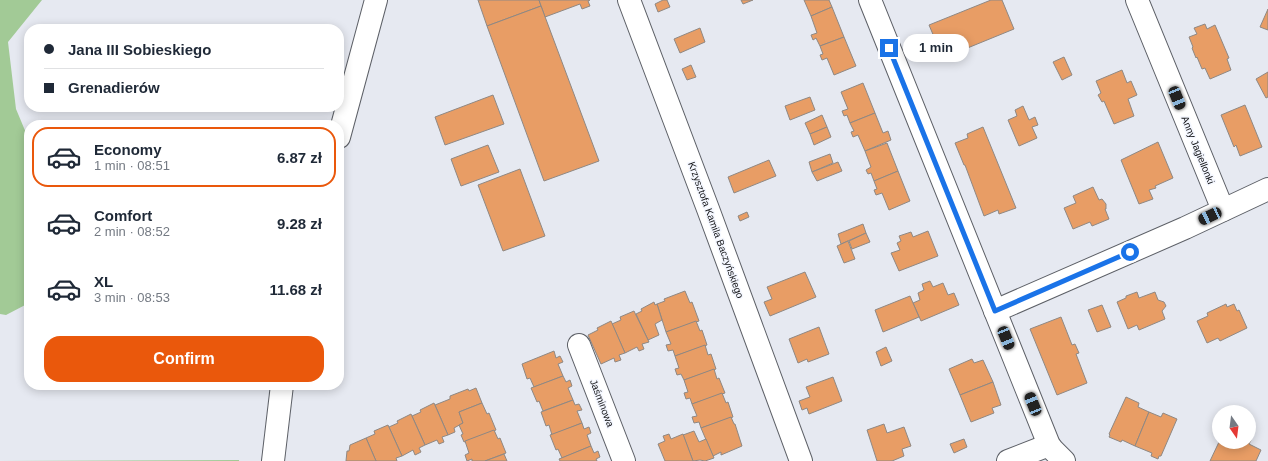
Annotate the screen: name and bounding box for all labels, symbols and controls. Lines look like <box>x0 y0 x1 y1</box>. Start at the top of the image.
callout: 1 min <box>903 34 969 62</box>
route end <box>880 39 898 57</box>
text: 1 min <box>919 40 953 55</box>
text: Jana III Sobieskiego <box>68 41 211 58</box>
text: Grenadierów <box>68 79 160 96</box>
car <box>1167 85 1187 111</box>
street label: Anny Jagiellonki <box>1179 114 1217 186</box>
icon: car <box>46 139 82 175</box>
text: Economy <box>94 141 162 158</box>
text: 6.87 zł <box>277 149 322 166</box>
text: 1 min · 08:51 <box>94 158 170 173</box>
street label: Krzysztofa Kamila Baczyńskiego <box>686 160 746 300</box>
icon: car <box>46 205 82 241</box>
car <box>1197 205 1223 227</box>
text: Comfort <box>94 207 152 224</box>
text: 9.28 zł <box>277 215 322 232</box>
text: 2 min · 08:52 <box>94 224 170 239</box>
route start <box>1121 243 1139 261</box>
icon: car <box>46 271 82 307</box>
text: XL <box>94 273 113 290</box>
text: 11.68 zł <box>269 281 322 298</box>
text: 3 min · 08:53 <box>94 290 170 305</box>
car <box>996 325 1016 351</box>
button: Confirm <box>44 336 324 382</box>
street label: Jaśminowa <box>588 378 616 429</box>
car <box>1023 391 1043 417</box>
north arrow <box>1212 405 1256 449</box>
map controls <box>1212 405 1256 449</box>

